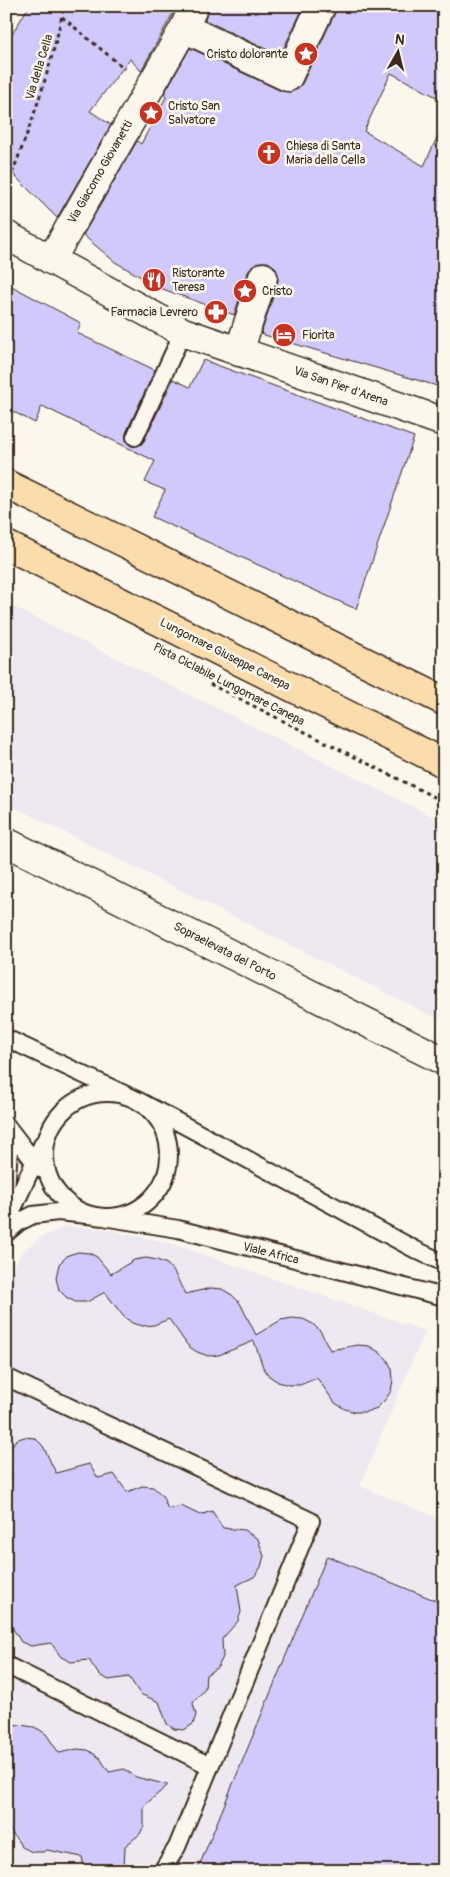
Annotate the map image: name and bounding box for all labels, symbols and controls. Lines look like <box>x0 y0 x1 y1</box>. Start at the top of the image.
north arrow <box>372 28 422 78</box>
text: N <box>394 31 406 49</box>
street label: Via della Cella <box>22 32 57 102</box>
place icon: Cristo dolorante <box>293 41 319 67</box>
place label: Cristo dolorante <box>207 47 288 62</box>
place label: Cristo San Salvatore <box>168 99 220 128</box>
place icon: Cristo San Salvatore <box>138 100 164 126</box>
street label: Via Giacomo Giovanetti <box>65 118 136 227</box>
place label: Chiesa di Santa Maria della Cella <box>286 139 366 168</box>
church icon: Chiesa di Santa Maria della Cella <box>256 140 282 166</box>
place label: Ristorante Teresa <box>172 266 225 295</box>
restaurant icon: Ristorante Teresa <box>141 267 167 293</box>
place icon: Cristo <box>232 278 258 304</box>
place label: Cristo <box>262 284 293 299</box>
pharmacy icon: Farmacia Levrero <box>203 299 229 325</box>
place label: Farmacia Levrero <box>110 305 199 320</box>
hotel icon: Fiorita <box>271 322 297 348</box>
place label: Fiorita <box>302 328 335 343</box>
street label: Via San Pier d'Arena <box>292 363 390 410</box>
street label: Lungomare Giuseppe Canepa <box>157 615 293 694</box>
street label: Pista Ciclabile Lungomare Canepa <box>151 640 307 729</box>
street label: Sopraelevata del Porto <box>171 919 279 984</box>
street label: Viale Africa <box>241 1239 301 1268</box>

